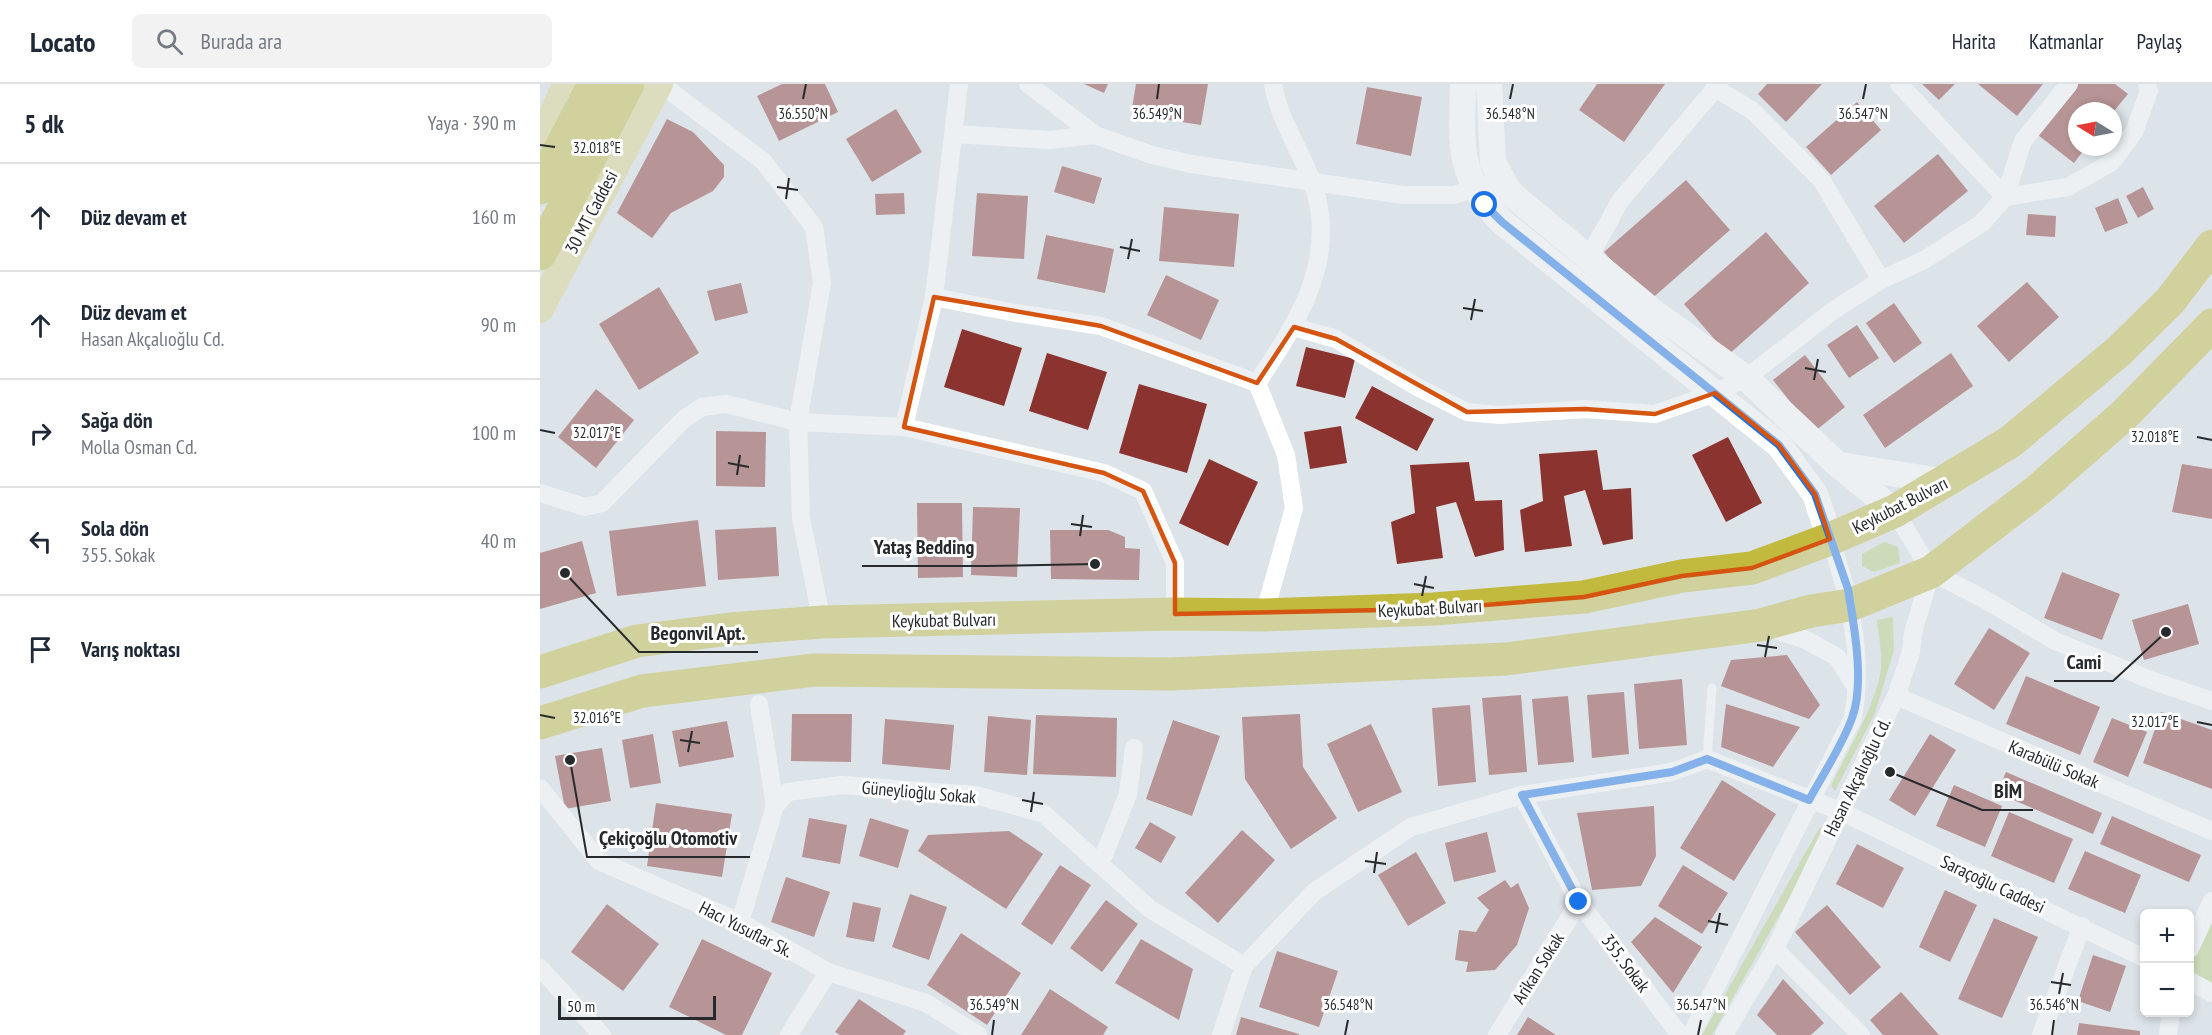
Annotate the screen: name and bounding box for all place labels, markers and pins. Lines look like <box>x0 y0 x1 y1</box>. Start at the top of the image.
callout: Yataş Bedding <box>862 528 987 566</box>
callout: Begonvil Apt. <box>639 614 758 652</box>
callout: Cami <box>2054 643 2113 681</box>
callout: BİM <box>1982 772 2033 810</box>
callout: Çekiçoğlu Otomotiv <box>587 819 750 857</box>

